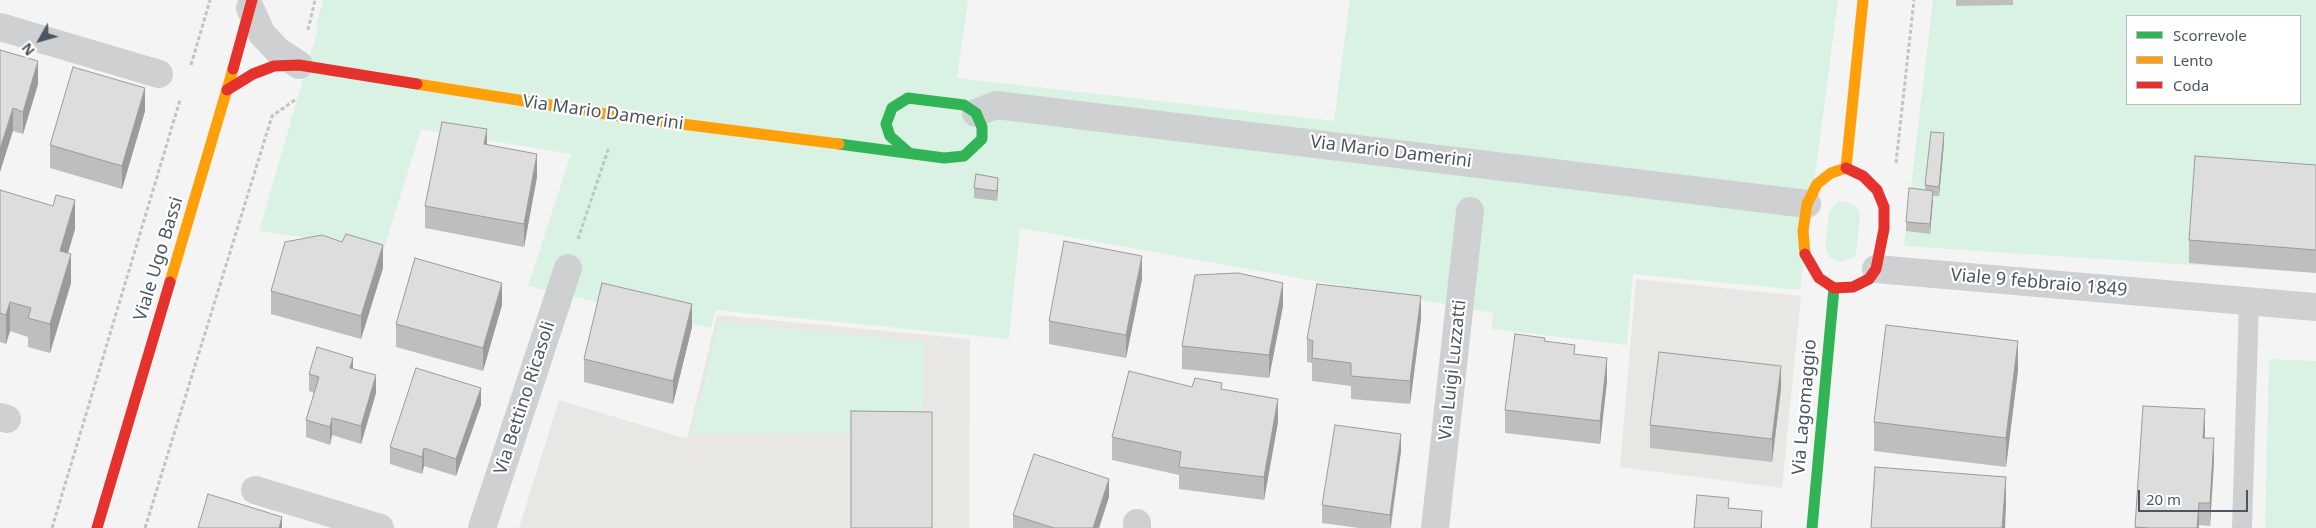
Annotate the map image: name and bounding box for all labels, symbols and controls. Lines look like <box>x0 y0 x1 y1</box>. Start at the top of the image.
north arrow <box>15 15 65 65</box>
legend <box>2126 15 2301 105</box>
text: Scorrevole <box>2173 25 2247 45</box>
text: N <box>17 39 39 60</box>
text: Lento <box>2173 50 2213 70</box>
text: Coda <box>2173 75 2209 95</box>
street label: Via Mario Damerini <box>521 91 685 135</box>
street label: Via Mario Damerini <box>1309 131 1473 173</box>
street label: Viale Ugo Bassi <box>130 194 188 324</box>
street label: Viale 9 febbraio 1849 <box>1950 265 2128 301</box>
street label: Via Luigi Luzzatti <box>1435 299 1471 441</box>
street label: Via Bettino Ricasoli <box>490 319 560 477</box>
street label: Via Lagomaggio <box>1788 338 1822 476</box>
scale bar <box>2141 480 2251 512</box>
text: 20 m <box>2146 489 2181 509</box>

